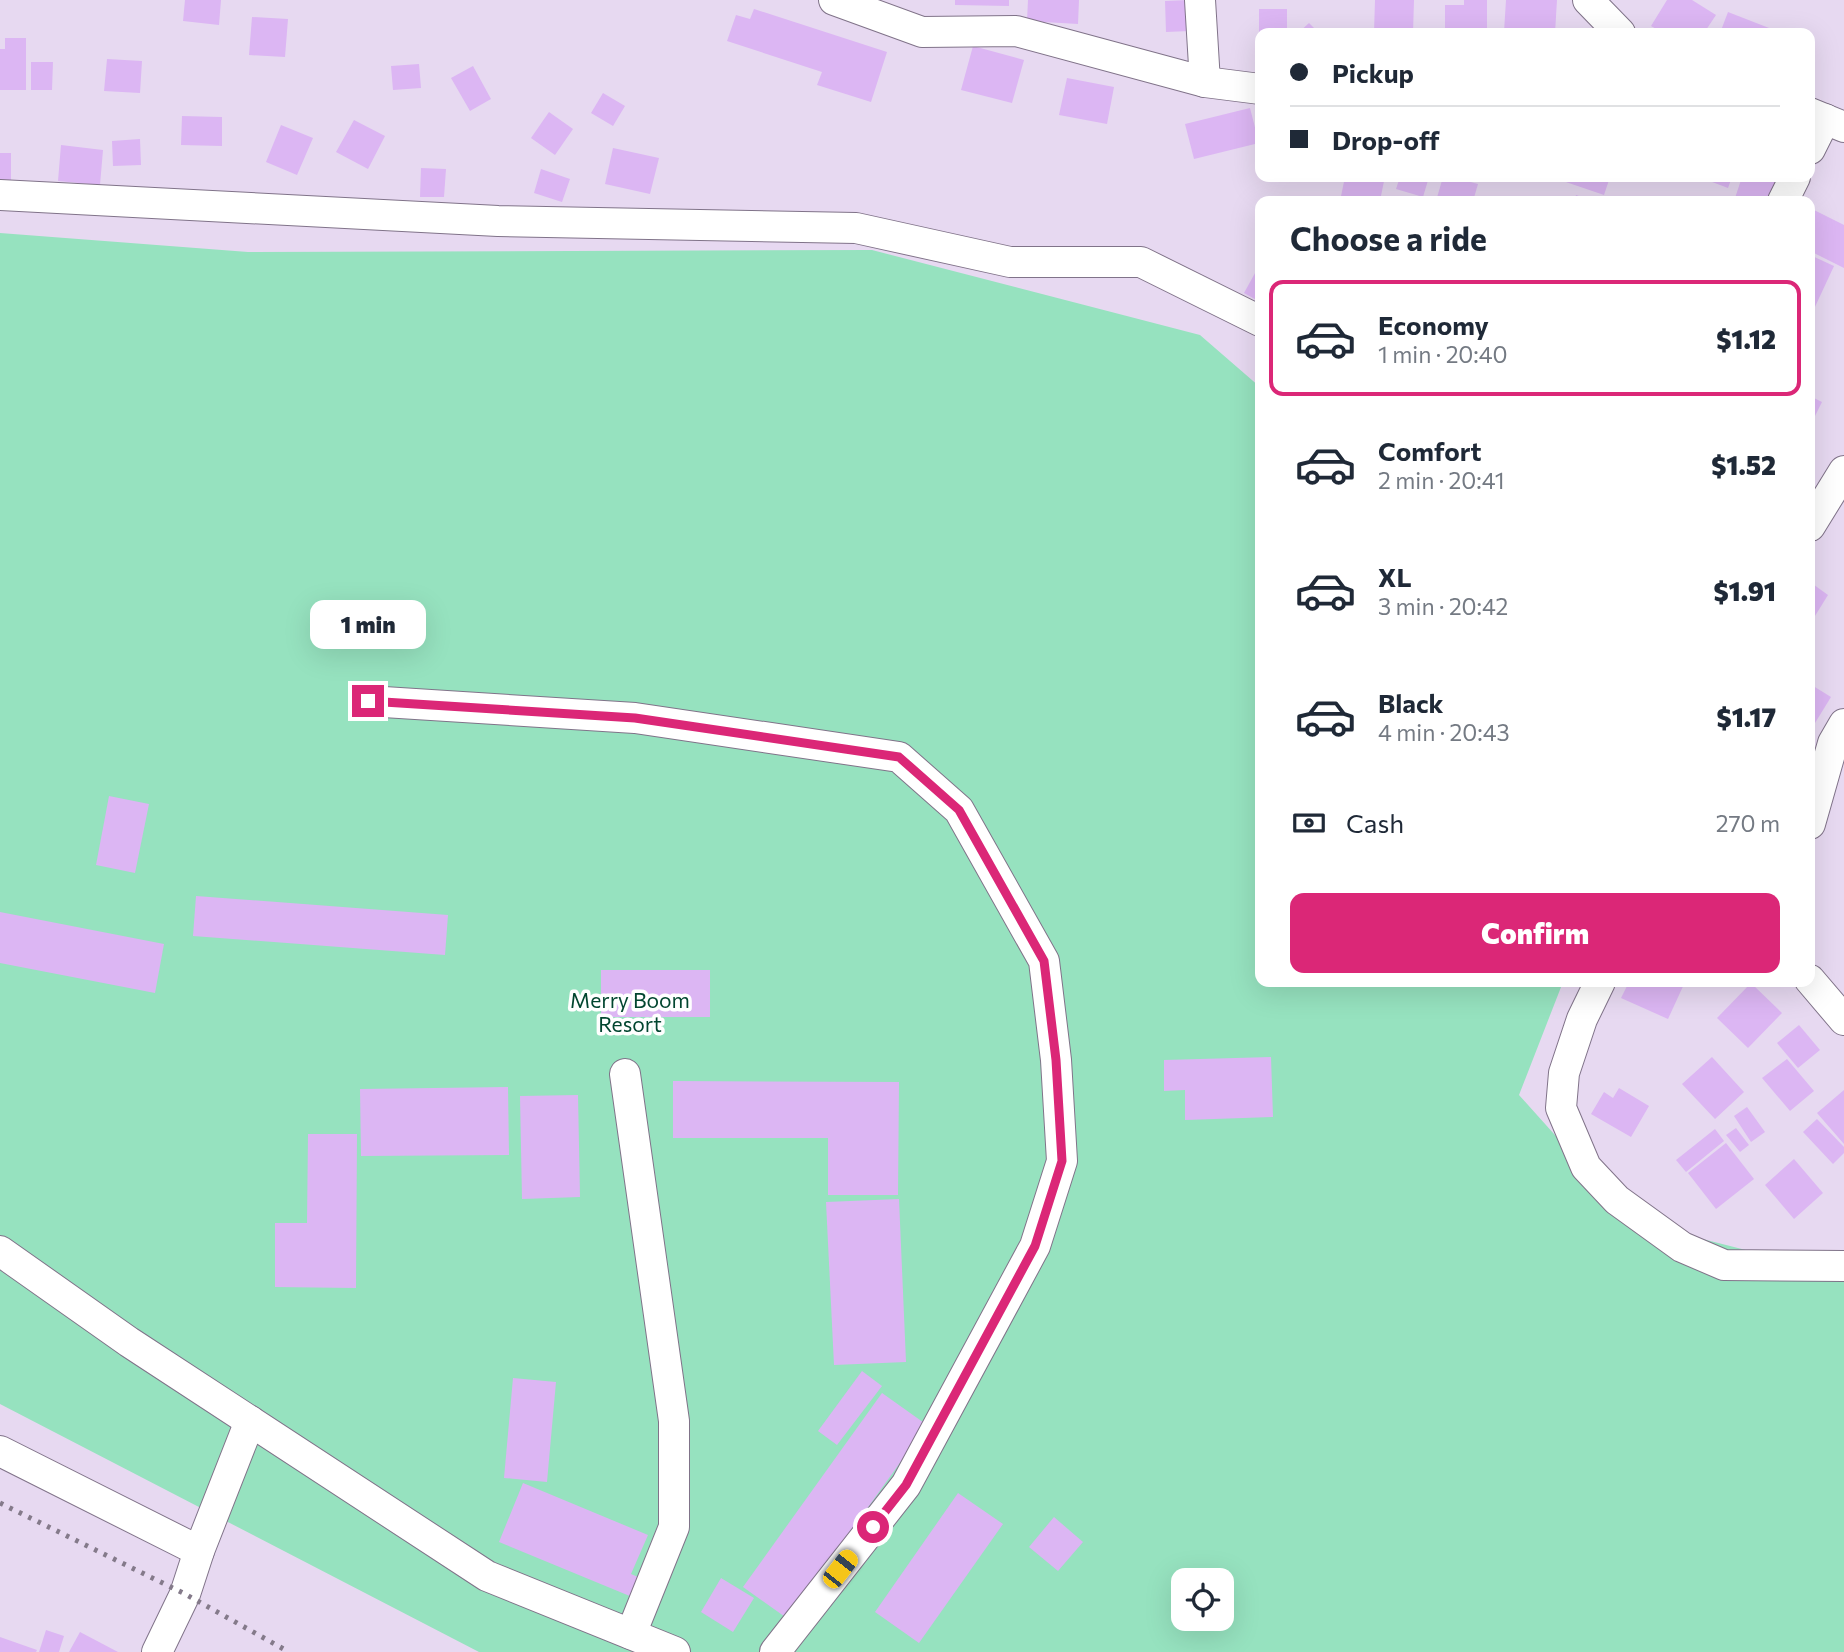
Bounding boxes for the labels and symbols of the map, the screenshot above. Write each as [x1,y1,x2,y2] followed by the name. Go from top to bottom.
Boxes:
[310,600,426,648] callout: 1 min
[352,685,384,717] route end
[570,987,690,1036] park label: Merry Boom Resort
[857,1511,889,1543] route start
[819,1546,862,1592] car

